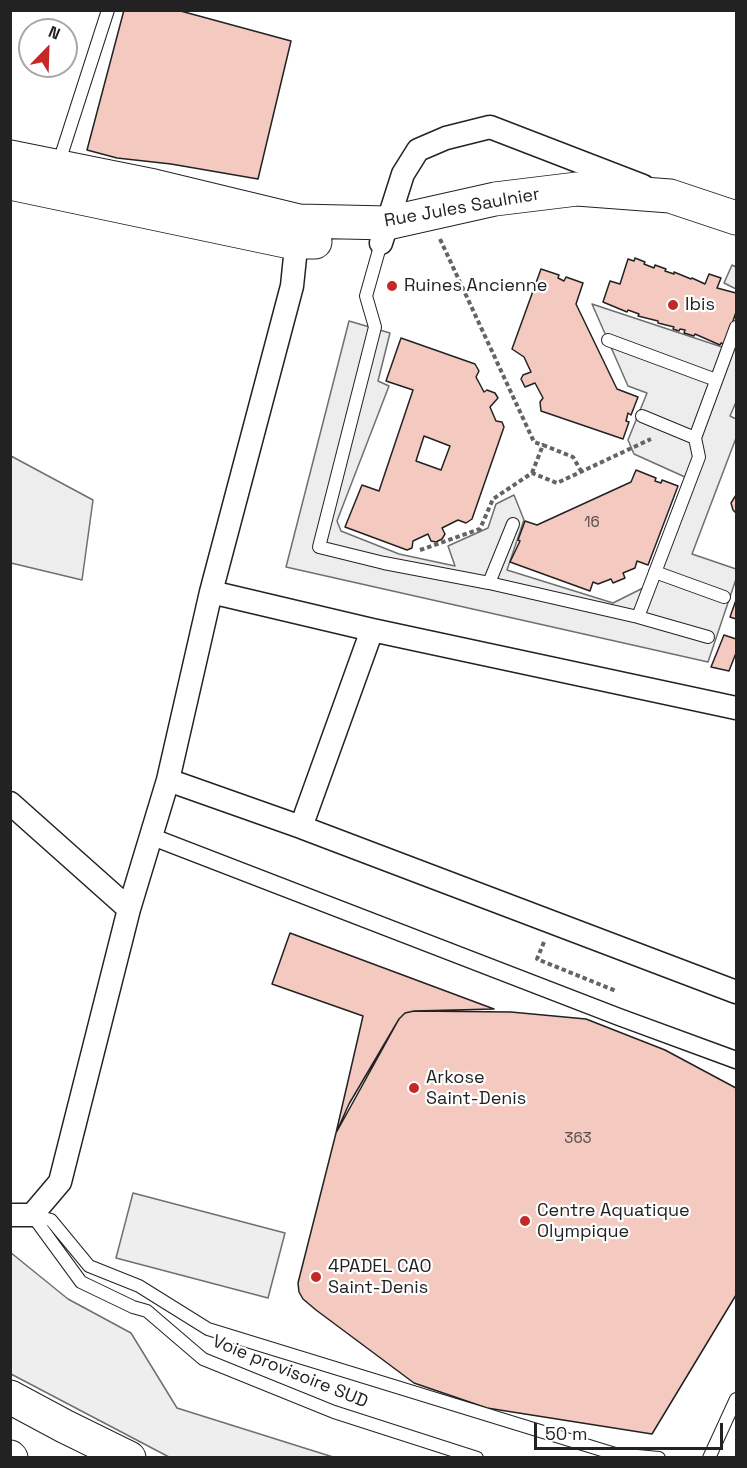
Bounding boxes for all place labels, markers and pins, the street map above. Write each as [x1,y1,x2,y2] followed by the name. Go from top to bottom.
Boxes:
[404,275,548,297] place label: Ruines Ancienne
[385,279,399,293] marker: Ruines Ancienne
[685,294,715,316] place label: Ibis
[666,298,680,312] marker: Ibis
[426,1067,526,1110] place label: Arkose Saint-Denis
[407,1081,421,1095] marker: Arkose Saint-Denis
[537,1200,690,1242] place label: Centre Aquatique Olympique
[518,1214,532,1228] marker: Centre Aquatique Olympique
[328,1256,432,1298] place label: 4PADEL CAO Saint-Denis
[309,1270,323,1284] marker: 4PADEL CAO Saint-Denis

